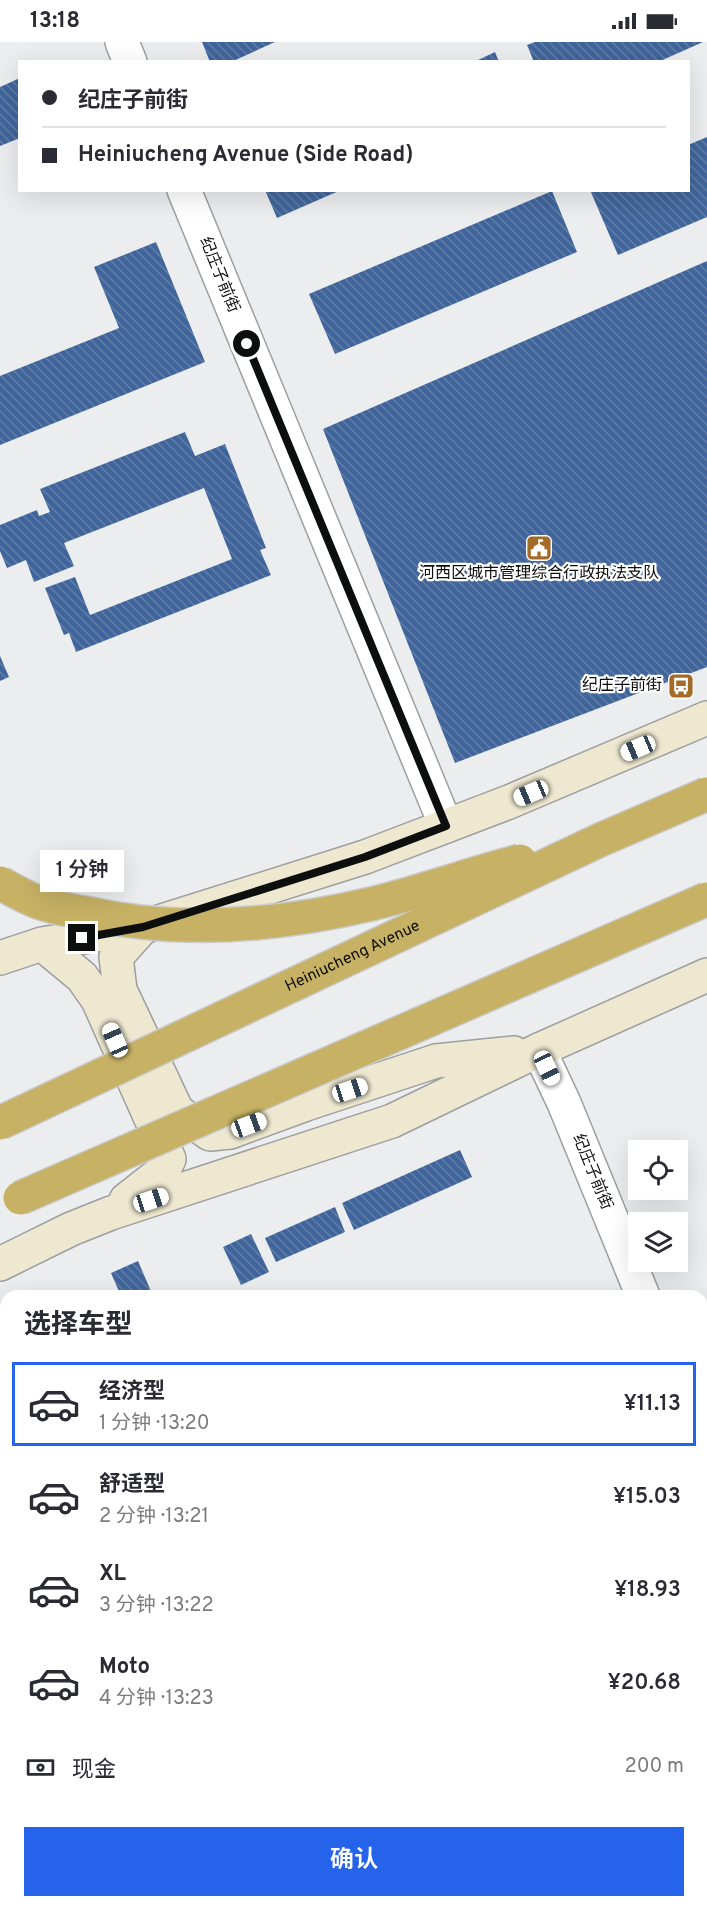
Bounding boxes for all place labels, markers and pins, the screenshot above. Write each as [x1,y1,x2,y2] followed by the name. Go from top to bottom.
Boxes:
[524,533,554,563] public building icon: 河西区城市管理综合行政执法支队
[419,564,659,584] place label: 河西区城市管理综合行政执法支队
[666,671,696,701] bus stop icon: 纪庄子前街
[582,676,662,696] place label: 纪庄子前街

